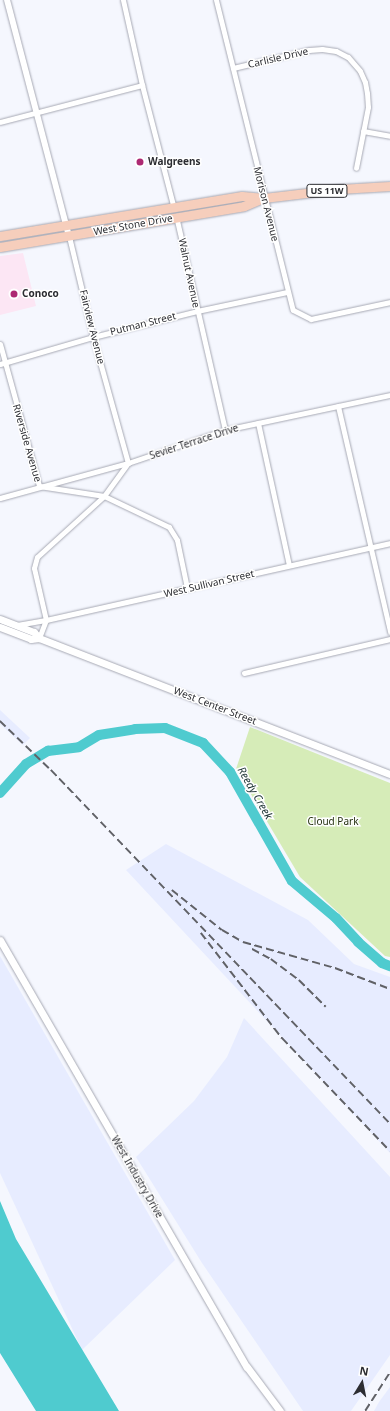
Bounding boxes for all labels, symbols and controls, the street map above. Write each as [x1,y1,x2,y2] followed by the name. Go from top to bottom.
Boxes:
[247,45,309,71] street label: Carlisle Drive
[148,156,200,168] place label: Walgreens
[135,157,145,167] marker: Walgreens
[251,165,281,243] street label: Morison Avenue
[306,184,348,198] road number: US 11W
[93,212,173,238] street label: West Stone Drive
[176,237,202,309] street label: Walnut Avenue
[22,288,59,300] place label: Conoco
[9,289,19,299] marker: Conoco
[77,289,107,365] street label: Fairview Avenue
[109,310,177,338] street label: Putman Street
[10,403,44,483] street label: Riverside Avenue
[148,422,240,462] street label: Sevier Terrace Drive
[163,568,255,600] street label: West Sullivan Street
[172,685,258,727] street label: West Center Street
[235,764,275,822] water label: Reedy Creek
[307,816,359,828] park label: Cloud Park
[109,1134,165,1220] street label: West Industry Drive
[342,1363,382,1403] north arrow
[358,1363,370,1379] text: N

